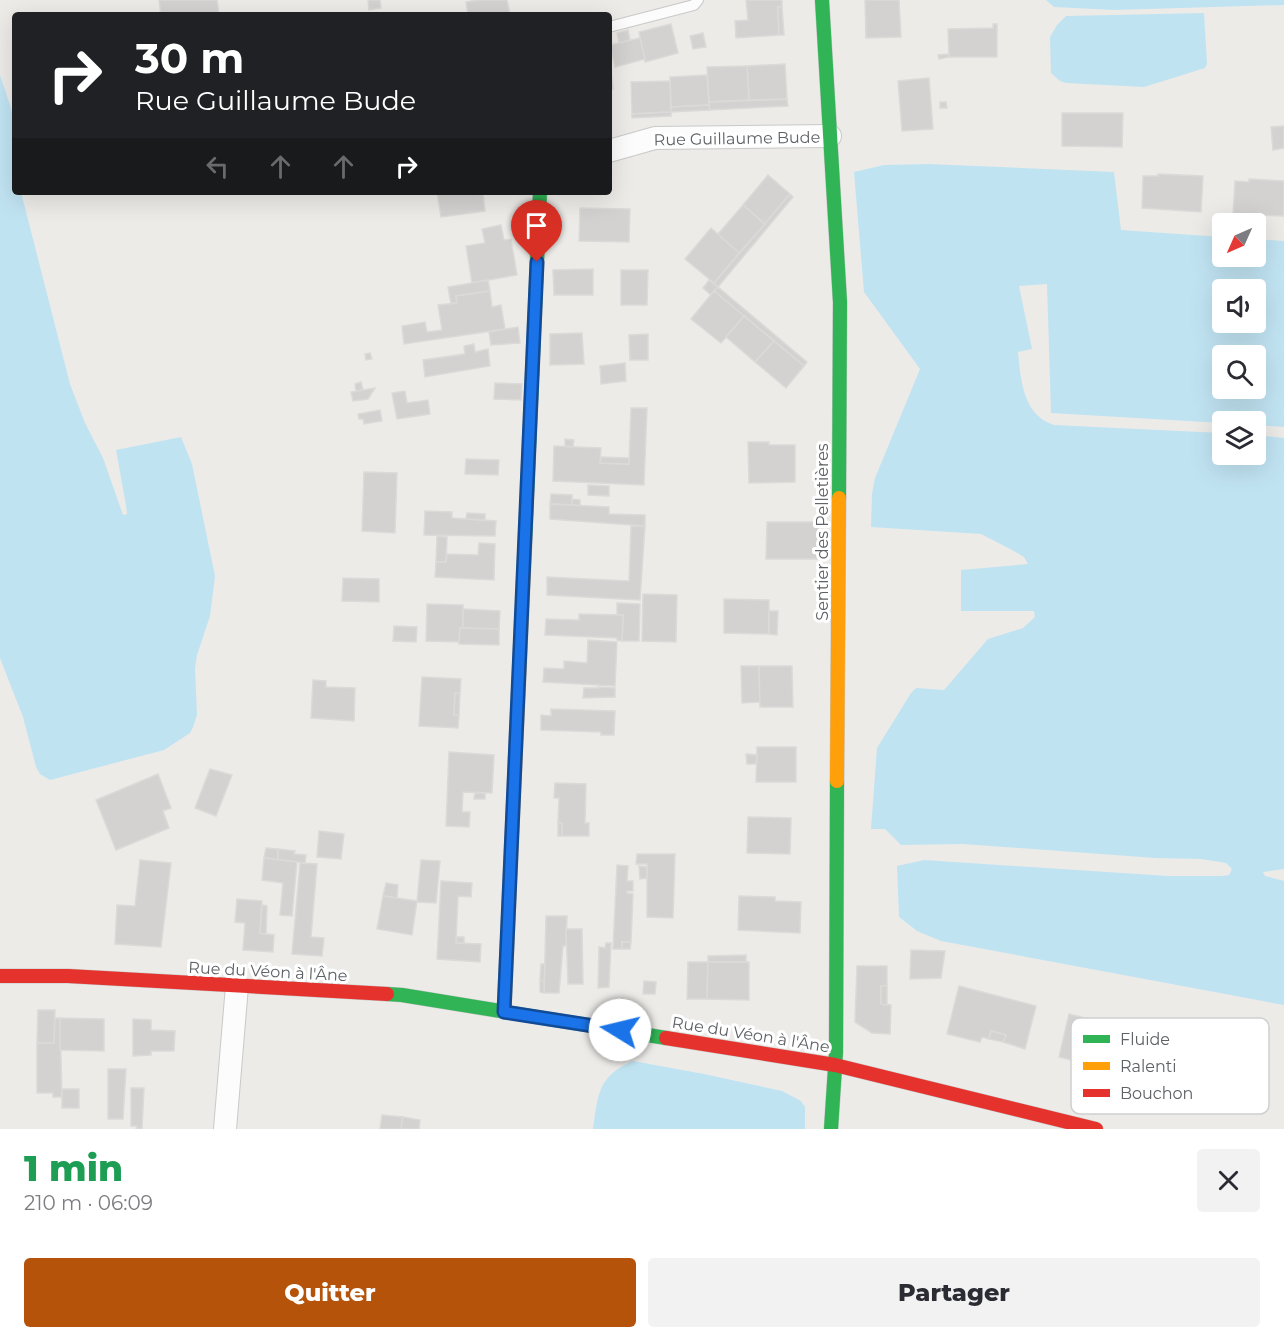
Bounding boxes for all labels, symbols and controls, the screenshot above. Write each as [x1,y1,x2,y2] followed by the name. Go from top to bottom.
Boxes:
[135,32,244,84] text: 30 m
[36,36,114,114] icon: right
[135,84,416,117] text: Rue Guillaume Bude
[654,128,820,149] street label: Rue Guillaume Bude
[201,150,234,183] icon: left
[264,150,297,183] icon: ahead
[327,150,360,183] icon: ahead
[390,150,423,183] icon: right
[511,200,562,262] pin
[520,209,553,242] icon: arrive
[1212,213,1266,267] north arrow
[1212,213,1266,465] map controls
[1212,279,1266,333] button: sound
[1212,345,1266,399] button: search
[1212,411,1266,465] button: layers
[813,443,832,621] street label: Sentier des Pelletières
[188,958,348,985] street label: Rue du Véon à l'Âne
[588,998,652,1062] position arrow
[671,1013,831,1056] street label: Rue du Véon à l'Âne
[1071,1018,1269,1114] legend
[1120,1030,1170,1049] text: Fluide
[1120,1057,1177,1076] text: Ralenti
[1120,1084,1193,1103] text: Bouchon
[24,1146,123,1190] text: 1 min
[1197,1149,1260,1212] button: close
[24,1191,153,1215] text: 210 m · 06:09
[24,1258,636,1327] button: Quitter
[648,1258,1260,1327] button: Partager

